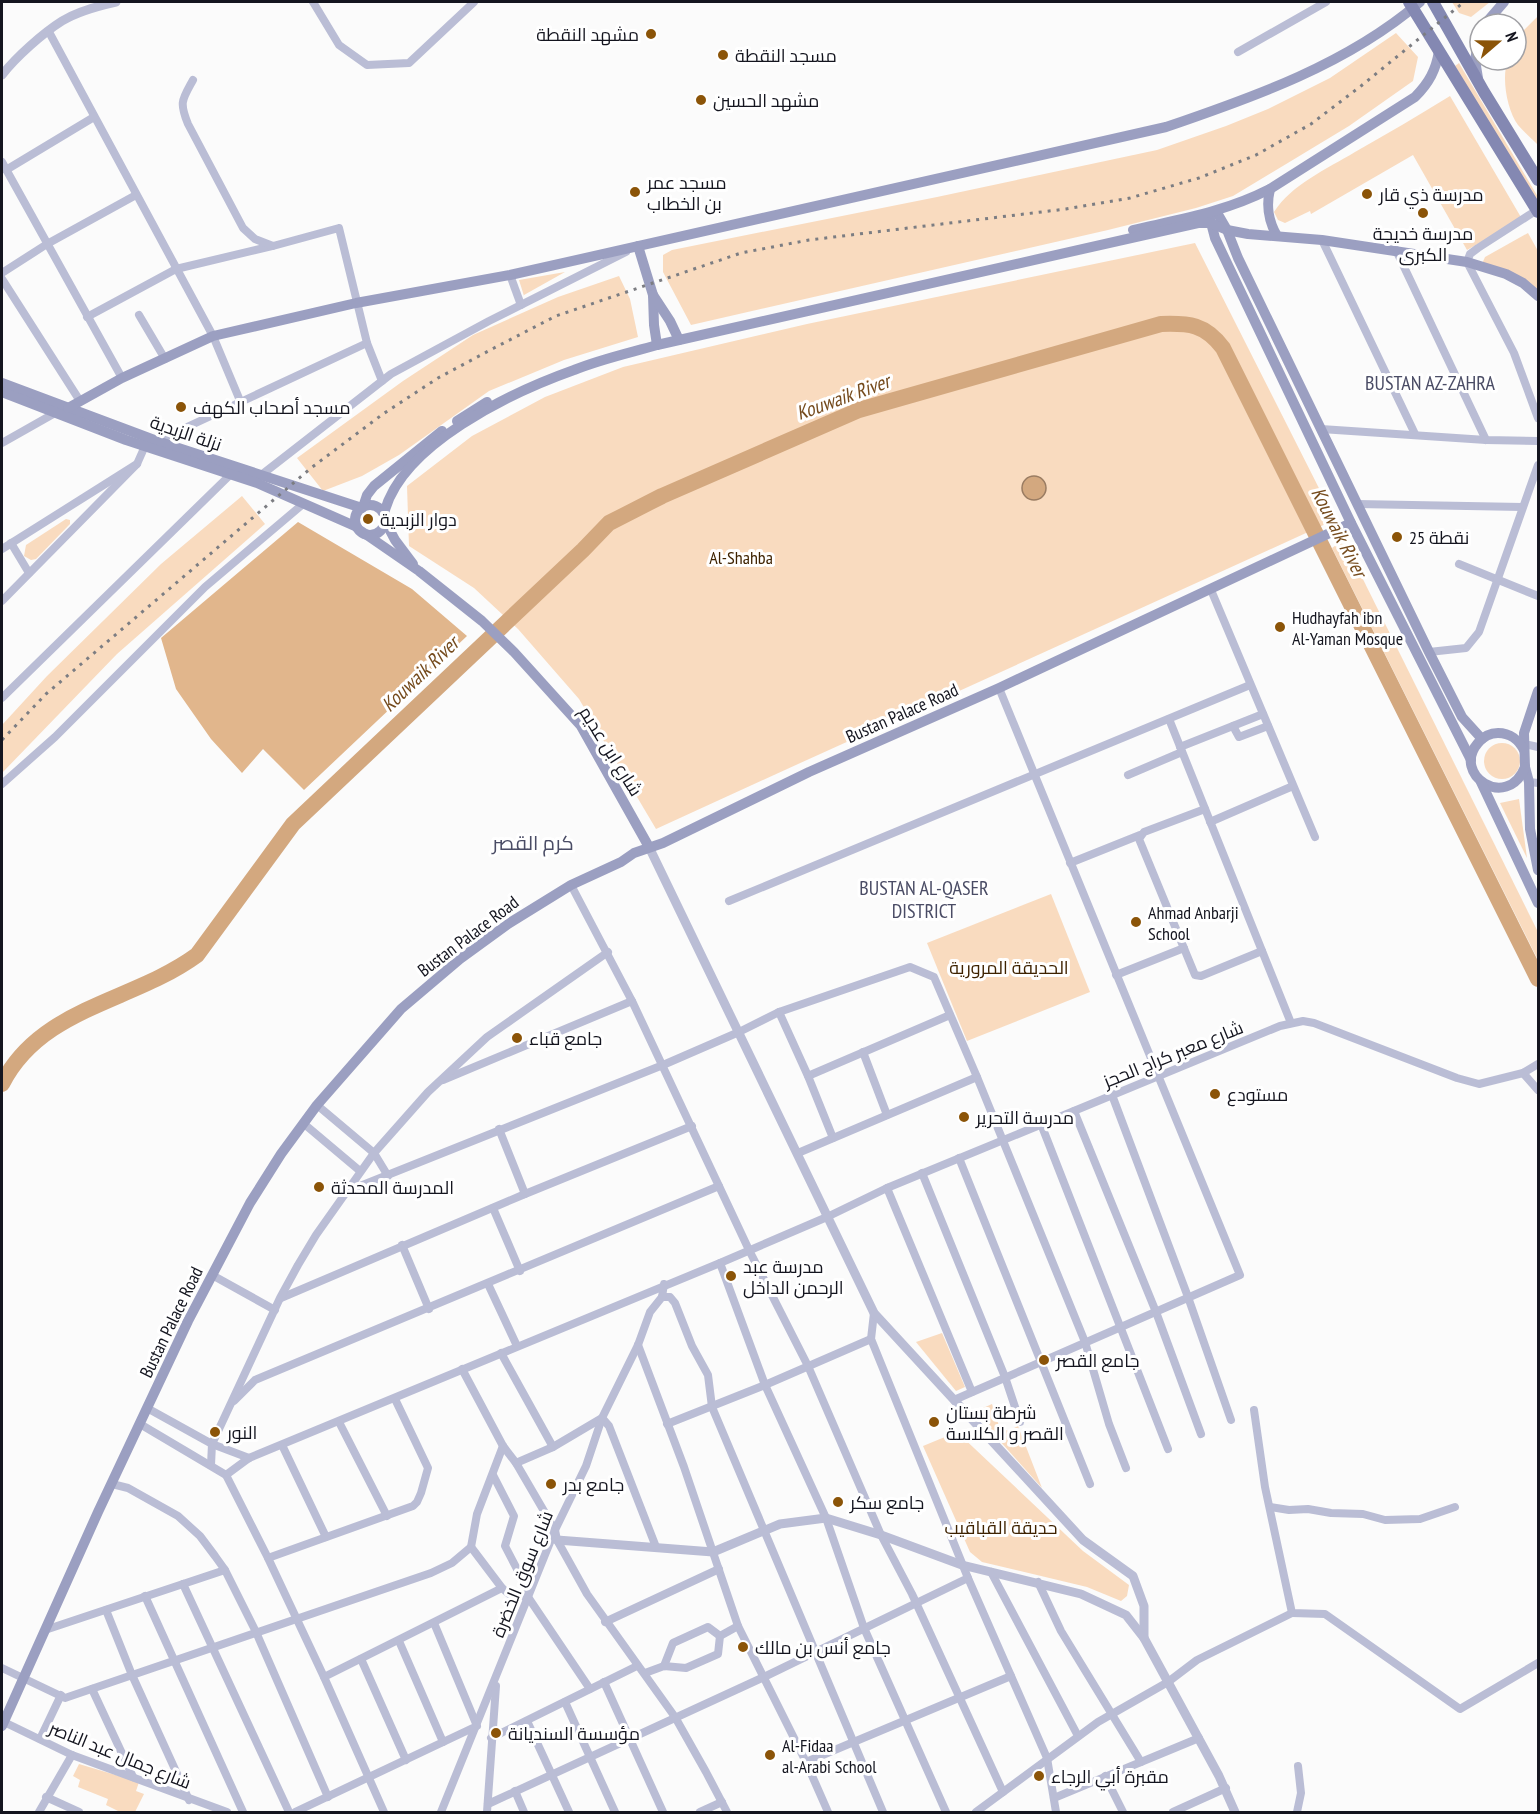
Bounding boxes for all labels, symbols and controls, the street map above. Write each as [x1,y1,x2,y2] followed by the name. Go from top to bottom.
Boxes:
[1468,12,1528,72] north arrow
[536,23,639,46] place label: مشهد النقطة
[644,27,658,41] marker: مشهد النقطة
[1501,29,1523,44] text: N
[735,44,837,67] place label: مسجد النقطة
[716,48,730,62] marker: مسجد النقطة
[713,89,819,112] place label: مشهد الحسين
[694,93,708,107] marker: مشهد الحسين
[646,171,727,215] place label: مسجد عمر بن الخطاب
[1378,183,1484,209] place label: مدرسة ذي قار
[628,185,642,199] marker: مسجد عمر بن الخطاب
[1360,187,1374,201] marker: مدرسة ذي قار
[1416,206,1430,220] marker: مدرسة خديجة الكبرى
[1373,222,1473,266] place label: مدرسة خديجة الكبرى
[793,367,896,426] water label: Kouwaik River
[1365,370,1495,396] district label: BUSTAN AZ-ZAHRA
[193,396,351,419] place label: مسجد أصحاب الكهف
[174,400,188,414] marker: مسجد أصحاب الكهف
[147,410,225,456] street label: نزلة الزبدية
[1305,483,1374,584] water label: Kouwaik River
[380,508,457,531] place label: دوار الزبدية
[361,512,375,526] marker: دوار الزبدية
[1409,526,1469,549] place label: نقطة 25
[1390,530,1404,544] marker: نقطة 25
[709,546,773,569] park label: Al-Shahba
[1292,606,1403,650] place label: Hudhayfah ibn Al-Yaman Mosque
[1273,620,1287,634] marker: Hudhayfah ibn Al-Yaman Mosque
[376,629,466,717] water label: Kouwaik River
[842,678,962,748] street label: Bustan Palace Road
[573,702,648,801] street label: شارع ابن عديم
[491,830,574,857] district label: كرم القصر
[859,875,989,924] district label: BUSTAN AL-QASER DISTRICT
[413,891,523,981] street label: Bustan Palace Road
[1148,901,1239,945] place label: Ahmad Anbarji School
[1129,915,1143,929] marker: Ahmad Anbarji School
[949,956,1069,979] park label: الحديقة المرورية
[1099,1015,1247,1094] street label: شارع معبر كراج الحجز
[529,1027,602,1051] place label: جامع قباء
[510,1031,524,1045] marker: جامع قباء
[1227,1083,1288,1107] place label: مستودع
[1208,1087,1222,1101] marker: مستودع
[975,1106,1074,1129] place label: مدرسة التحرير
[957,1110,971,1124] marker: مدرسة التحرير
[331,1176,454,1199] place label: المدرسة المحدثة
[312,1180,326,1194] marker: المدرسة المحدثة
[743,1255,844,1299] place label: مدرسة عبد الرحمن الداخل
[134,1263,208,1381] street label: Bustan Palace Road
[724,1269,738,1283] marker: مدرسة عبد الرحمن الداخل
[1055,1349,1139,1373] place label: جامع القصر
[1037,1353,1051,1367] marker: جامع القصر
[946,1401,1064,1445] place label: شرطة بستان القصر و الكلاسة
[927,1415,941,1429] marker: شرطة بستان القصر و الكلاسة
[226,1421,257,1444] place label: النور
[208,1425,222,1439] marker: النور
[562,1473,624,1497] place label: جامع بدر
[544,1477,558,1491] marker: جامع بدر
[849,1491,924,1515] place label: جامع سكر
[831,1495,845,1509] marker: جامع سكر
[486,1507,559,1641] street label: شارع سوق الخضرة
[945,1516,1057,1539] park label: حديقة القباقيب
[755,1636,891,1660] place label: جامع أنس بن مالك
[736,1640,750,1654] marker: جامع أنس بن مالك
[44,1716,194,1795] street label: شارع جمال عبد الناصر
[508,1722,640,1745] place label: مؤسسة السنديانة
[489,1726,503,1740] marker: مؤسسة السنديانة
[782,1734,877,1778] place label: Al-Fidaa al-Arabi School
[763,1748,777,1762] marker: Al-Fidaa al-Arabi School
[1051,1765,1169,1791] place label: مقبرة أبي الرجاء
[1032,1769,1046,1783] marker: مقبرة أبي الرجاء

